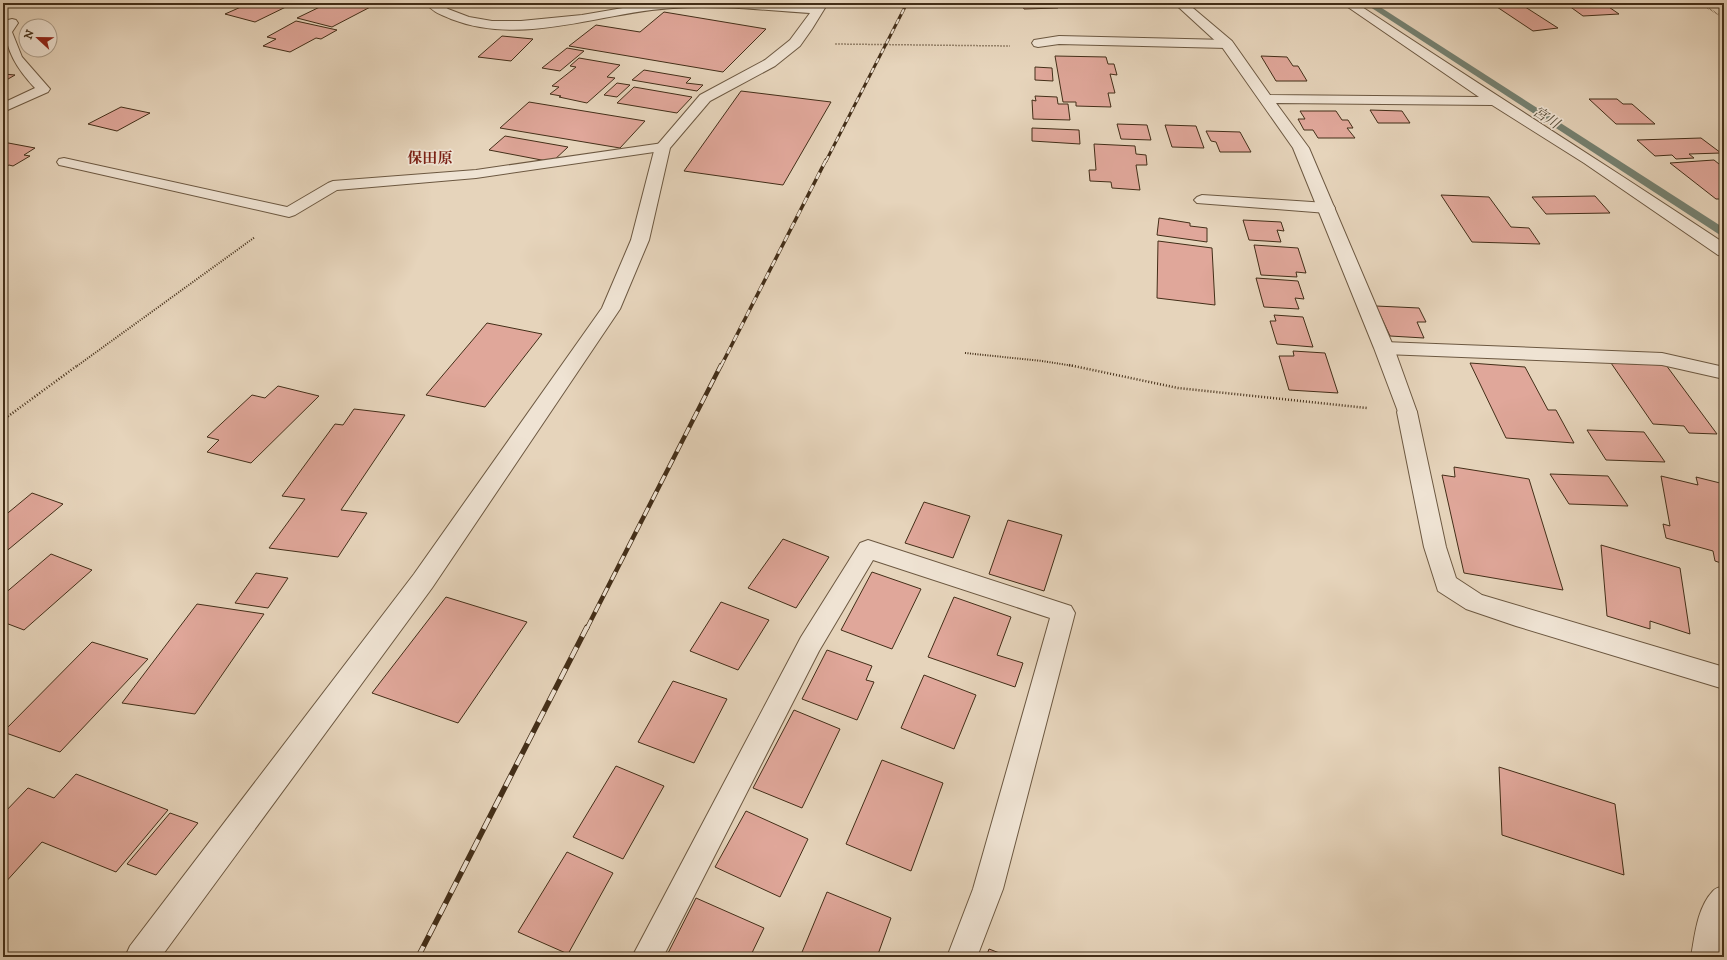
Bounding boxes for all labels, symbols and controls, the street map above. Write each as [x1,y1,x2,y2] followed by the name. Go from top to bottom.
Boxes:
[18,18,58,58] north arrow
[21,28,38,41] text: N
[1529,103,1564,134] water label: 宮川
[407,149,453,168] district label: 保田原

